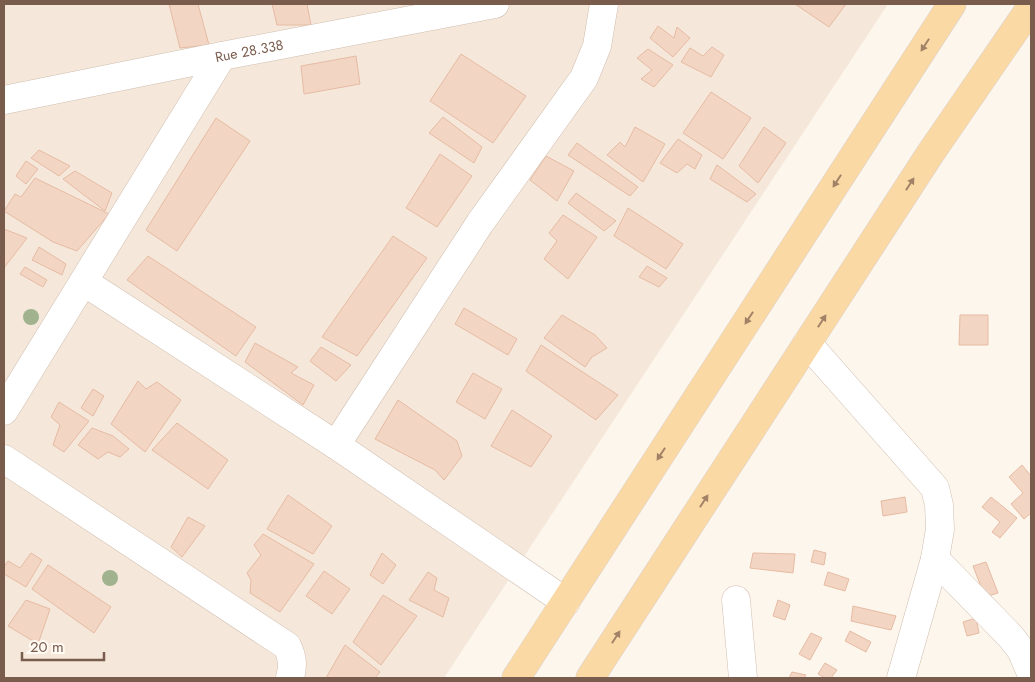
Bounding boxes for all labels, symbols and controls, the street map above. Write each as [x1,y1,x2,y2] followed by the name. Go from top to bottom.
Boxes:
[213,35,285,67] street label: Rue 28.338
[920,38,930,51] one-way arrow
[832,174,842,188] one-way arrow
[905,178,915,191] one-way arrow
[744,311,754,324] one-way arrow
[817,314,826,327] one-way arrow
[656,448,666,461] one-way arrow
[700,494,709,508] one-way arrow
[22,630,105,662] scale bar
[611,631,621,644] one-way arrow
[30,636,64,658] text: 20 m

